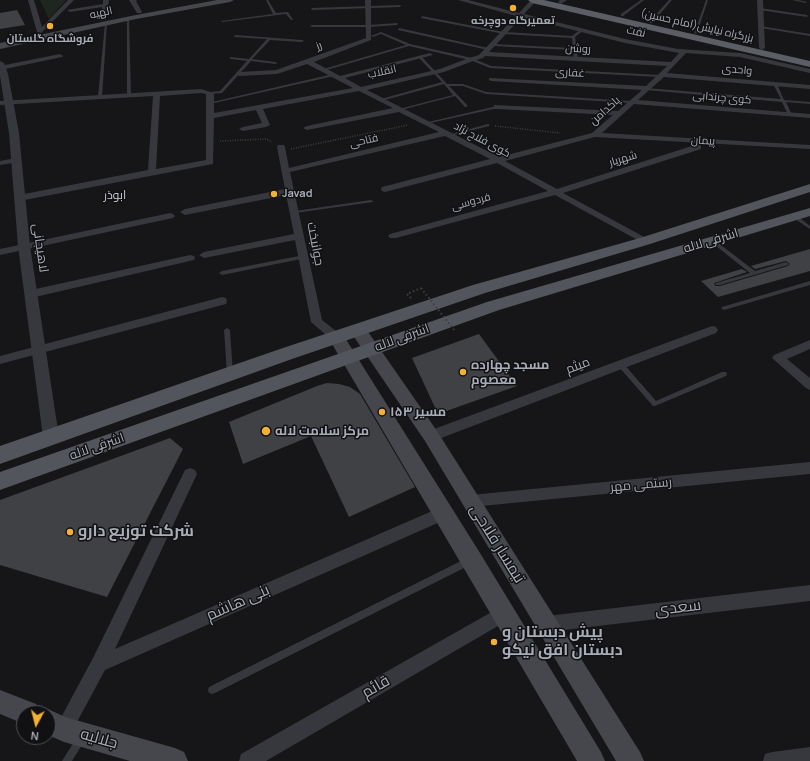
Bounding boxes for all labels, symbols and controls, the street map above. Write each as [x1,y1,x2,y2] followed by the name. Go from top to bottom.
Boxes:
[508,3,518,13] marker: تعمیرگاه دوچرخه
[88,4,114,22] street label: الهیه
[639,7,755,45] street label: بزرگراه نیایش(امام حسین)
[471,14,555,28] place label: تعمیرگاه دوچرخه
[45,21,55,31] marker: فروشگاه گلستان
[625,24,647,40] street label: نفت
[7,32,93,46] place label: فروشگاه گلستان
[314,39,324,53] street label: رز
[565,42,591,56] street label: روشن
[721,62,753,78] street label: واحدی
[366,63,398,81] street label: انقلاب
[555,66,585,80] street label: غفاری
[692,89,752,107] street label: کوی چرندابی
[587,94,623,128] street label: پاکدامن
[451,120,513,160] street label: کوی فلاح نژاد
[348,131,380,151] street label: فتاحی
[691,134,715,148] street label: پیمان
[607,148,639,170] street label: شهریار
[282,187,312,201] place label: Javad
[104,189,126,203] district label: ابوذر
[269,189,279,199] marker: Javad
[450,190,492,214] street label: فردوسی
[303,221,327,267] street label: جوانبخت
[29,223,51,273] street label: لاهیجانی
[682,225,740,257] street label: اشرفی لاله
[373,321,431,355] street label: اشرفی لاله
[564,354,592,378] street label: میثم
[471,357,549,388] place label: مسجد چهارده معصوم
[458,367,468,377] marker: مسجد چهارده معصوم
[390,404,446,420] place label: مسیر ۱۵۳
[377,407,387,417] marker: مسیر ۱۵۳
[275,423,369,439] place label: مرکز سلامت لاله
[260,425,272,437] marker: مرکز سلامت لاله
[68,430,126,464] street label: اشرفی لاله
[610,475,672,495] street label: رستمی مهر
[465,501,529,587] street label: تیمسار فلاحی
[78,522,194,542] place label: شرکت توزیع دارو
[65,527,75,537] marker: شرکت توزیع دارو
[203,580,273,626] street label: بنی هاشم
[654,596,702,620] street label: سعدی
[502,623,623,661] place label: پیش دبستان و دبستان افق نیکو
[489,637,499,647] marker: پیش دبستان و دبستان افق نیکو
[359,671,393,703] street label: قائم
[16,705,56,745] north arrow
[78,725,120,753] street label: جلالیه
[30,728,39,744] text: N

